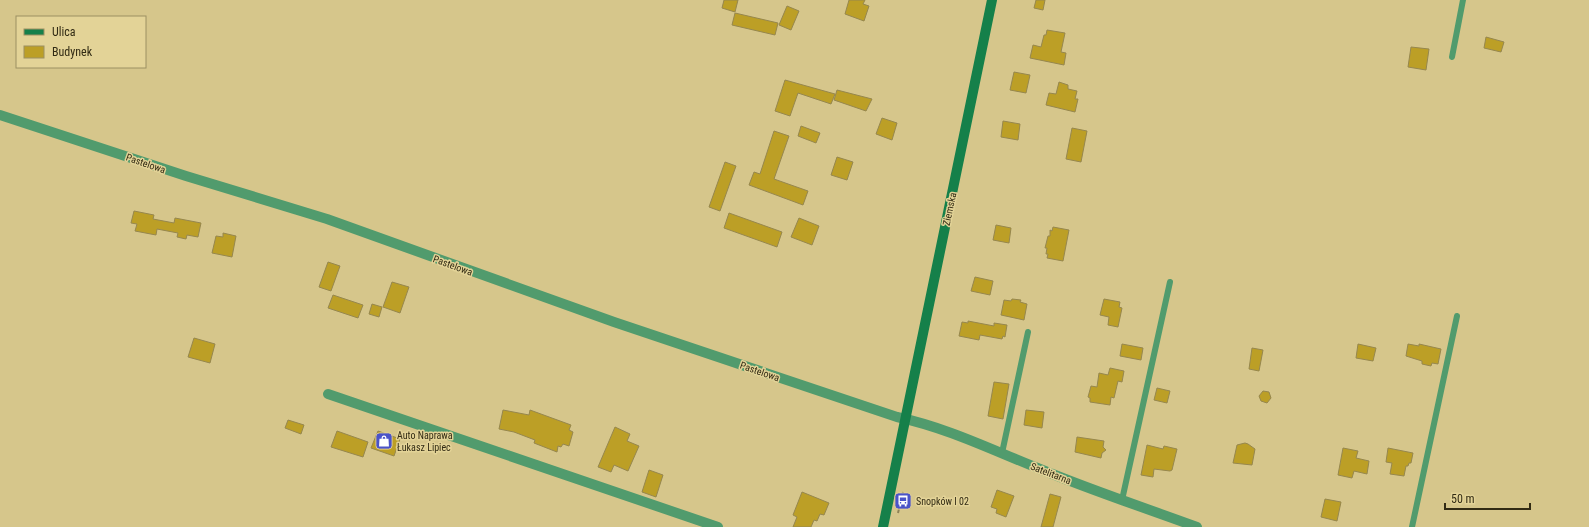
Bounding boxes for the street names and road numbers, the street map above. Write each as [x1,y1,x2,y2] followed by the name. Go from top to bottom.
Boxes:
[125,152,167,175] street label: Pastelowa
[941,191,958,227] street label: Ziemska
[432,253,474,278] street label: Pastelowa
[739,360,781,383] street label: Pastelowa
[1029,461,1073,486] street label: Satelitarna

